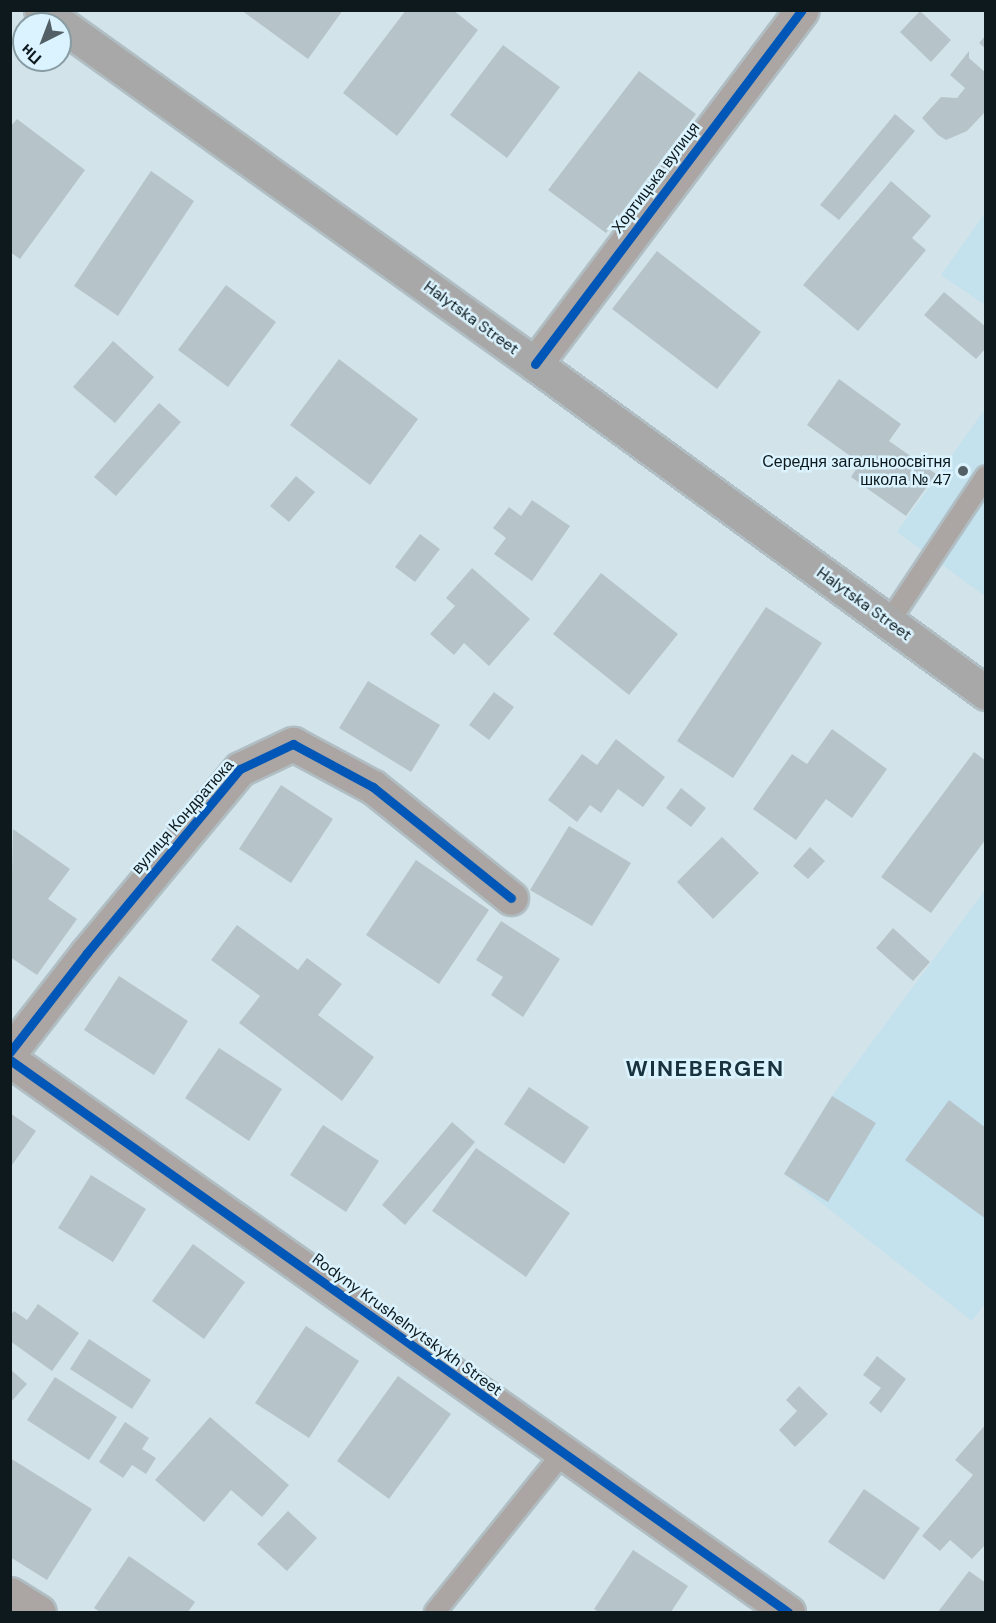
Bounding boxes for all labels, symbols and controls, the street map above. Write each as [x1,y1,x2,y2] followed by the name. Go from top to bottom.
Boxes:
[12,12,72,72] north arrow
[16,39,46,69] text: Пн
[608,119,704,237] street label: Хортицька вулиця
[420,277,522,359] street label: Halytska Street
[762,452,951,490] place label: Середня загальноосвітня школа № 47
[956,464,970,478] marker: Середня загальноосвітня школа № 47
[813,563,915,645] street label: Halytska Street
[128,756,238,878] street label: вулиця Кондратюка
[626,1056,784,1082] district label: WINEBERGEN
[308,1250,506,1400] street label: Rodyny Krushelnytskykh Street

